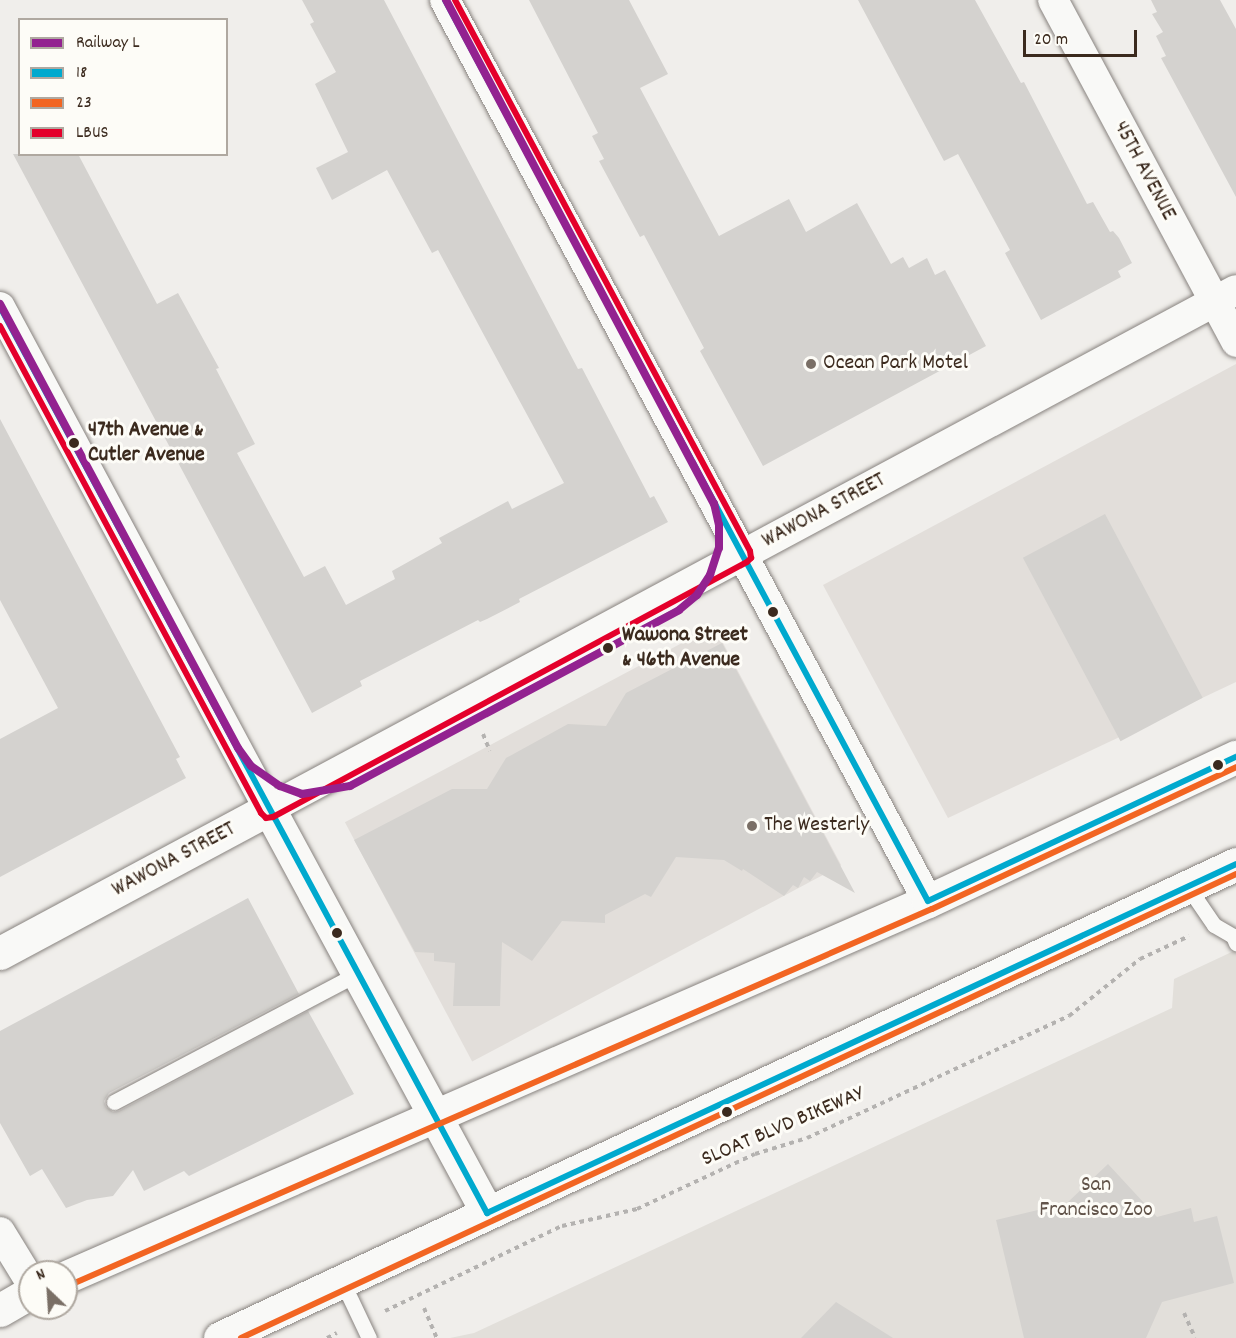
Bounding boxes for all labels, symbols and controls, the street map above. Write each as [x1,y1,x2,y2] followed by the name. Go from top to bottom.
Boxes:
[18,18,228,156] legend
[1026,18,1140,56] scale bar
[1034,28,1068,53] text: 20 m
[76,31,140,56] text: Railway L
[76,61,87,86] text: 18
[76,91,92,116] text: 23
[1107,117,1181,225] street label: 45TH AVENUE
[76,121,109,146] text: LBUS
[823,351,968,377] place label: Ocean Park Motel
[804,357,818,371] marker: Ocean Park Motel
[88,417,205,469] place label: 47th Avenue & Cutler Avenue
[65,434,83,452] marker: 47th Avenue & Cutler Avenue
[758,467,890,555] street label: WAWONA STREET
[767,606,779,618] unlabelled marker
[622,622,748,674] place label: Wawona Street & 46th Avenue
[599,639,617,657] marker: Wawona Street & 46th Avenue
[1212,759,1224,771] unlabelled marker
[764,813,869,839] place label: The Westerly
[108,816,240,904] street label: WAWONA STREET
[745,819,759,833] marker: The Westerly
[331,927,343,939] unlabelled marker
[698,1081,868,1173] street label: SLOAT BLVD BIKEWAY
[721,1106,733,1118] unlabelled marker
[1039,1172,1153,1224] park label: San Francisco Zoo
[18,1260,78,1320] north arrow
[33,1263,49,1287] text: N

